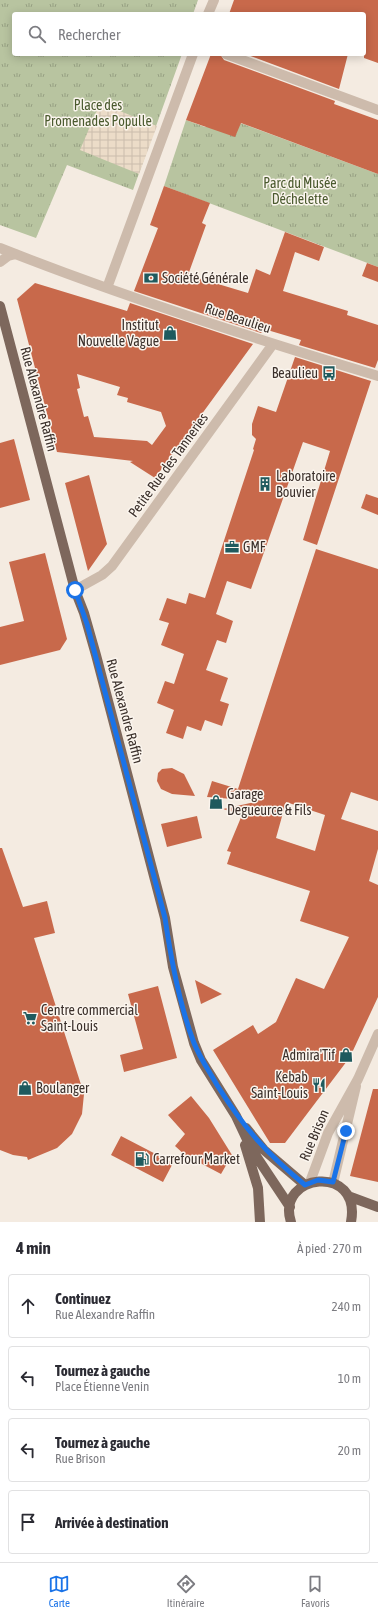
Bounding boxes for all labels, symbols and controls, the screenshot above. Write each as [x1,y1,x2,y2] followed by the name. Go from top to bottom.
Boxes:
[12,12,366,56] search box
[26,23,48,45] icon: search
[58,26,120,43] text: Rechercher
[44,97,152,129] park label: Place des Promenades Populle
[263,175,337,207] park label: Parc du Musée Déchelette
[143,270,159,286] bank icon: Société Générale
[162,270,249,286] place label: Société Générale
[203,300,273,336] street label: Rue Beaulieu
[78,317,159,349] place label: Institut Nouvelle Vague
[162,325,178,341] shop icon: Institut Nouvelle Vague
[17,345,61,453] street label: Rue Alexandre Raffin
[272,365,318,381] place label: Beaulieu
[321,365,337,381] bus stop icon: Beaulieu
[125,410,211,520] street label: Petite Rue des Tanneries
[276,468,336,500] place label: Laboratoire Bouvier
[257,476,273,492] building icon: Laboratoire Bouvier
[224,539,240,555] office icon: GMF
[243,539,266,555] place label: GMF
[66,581,84,599] route start
[103,657,147,765] street label: Rue Alexandre Raffin
[227,786,311,818] place label: Garage Degueurce & Fils
[208,794,224,810] shop icon: Garage Degueurce & Fils
[41,1002,138,1034] place label: Centre commercial Saint-Louis
[22,1010,38,1026] supermarket icon: Centre commercial Saint-Louis
[283,1047,335,1063] place label: Admira'Tif
[338,1047,354,1063] shop icon: Admira'Tif
[251,1069,308,1101] place label: Kebab Saint-Louis
[311,1077,327,1093] restaurant icon: Kebab Saint-Louis
[17,1080,33,1096] shop icon: Boulanger
[36,1080,90,1096] place label: Boulanger
[296,1107,332,1163] street label: Rue Brison
[337,1122,355,1140] route end
[134,1151,150,1167] fuel station icon: Carrefour Market
[153,1151,240,1167] place label: Carrefour Market
[16,1238,51,1258] text: 4 min
[297,1241,362,1256] text: À pied · 270 m
[55,1290,111,1307] text: Continuez
[17,1295,39,1317] icon: ahead
[332,1299,361,1314] text: 240 m
[55,1307,155,1322] text: Rue Alexandre Raffin
[55,1362,150,1379] text: Tournez à gauche
[17,1367,39,1389] icon: left
[338,1371,361,1386] text: 10 m
[55,1379,149,1394] text: Place Étienne Venin
[55,1434,150,1451] text: Tournez à gauche
[17,1439,39,1461] icon: left
[338,1443,361,1458] text: 20 m
[55,1451,105,1466] text: Rue Brison
[17,1511,39,1533] icon: arrive
[55,1514,169,1531] text: Arrivée à destination
[48,1573,70,1609] tab: Carte
[167,1573,205,1609] tab: Itinéraire
[301,1573,330,1609] tab: Favoris

